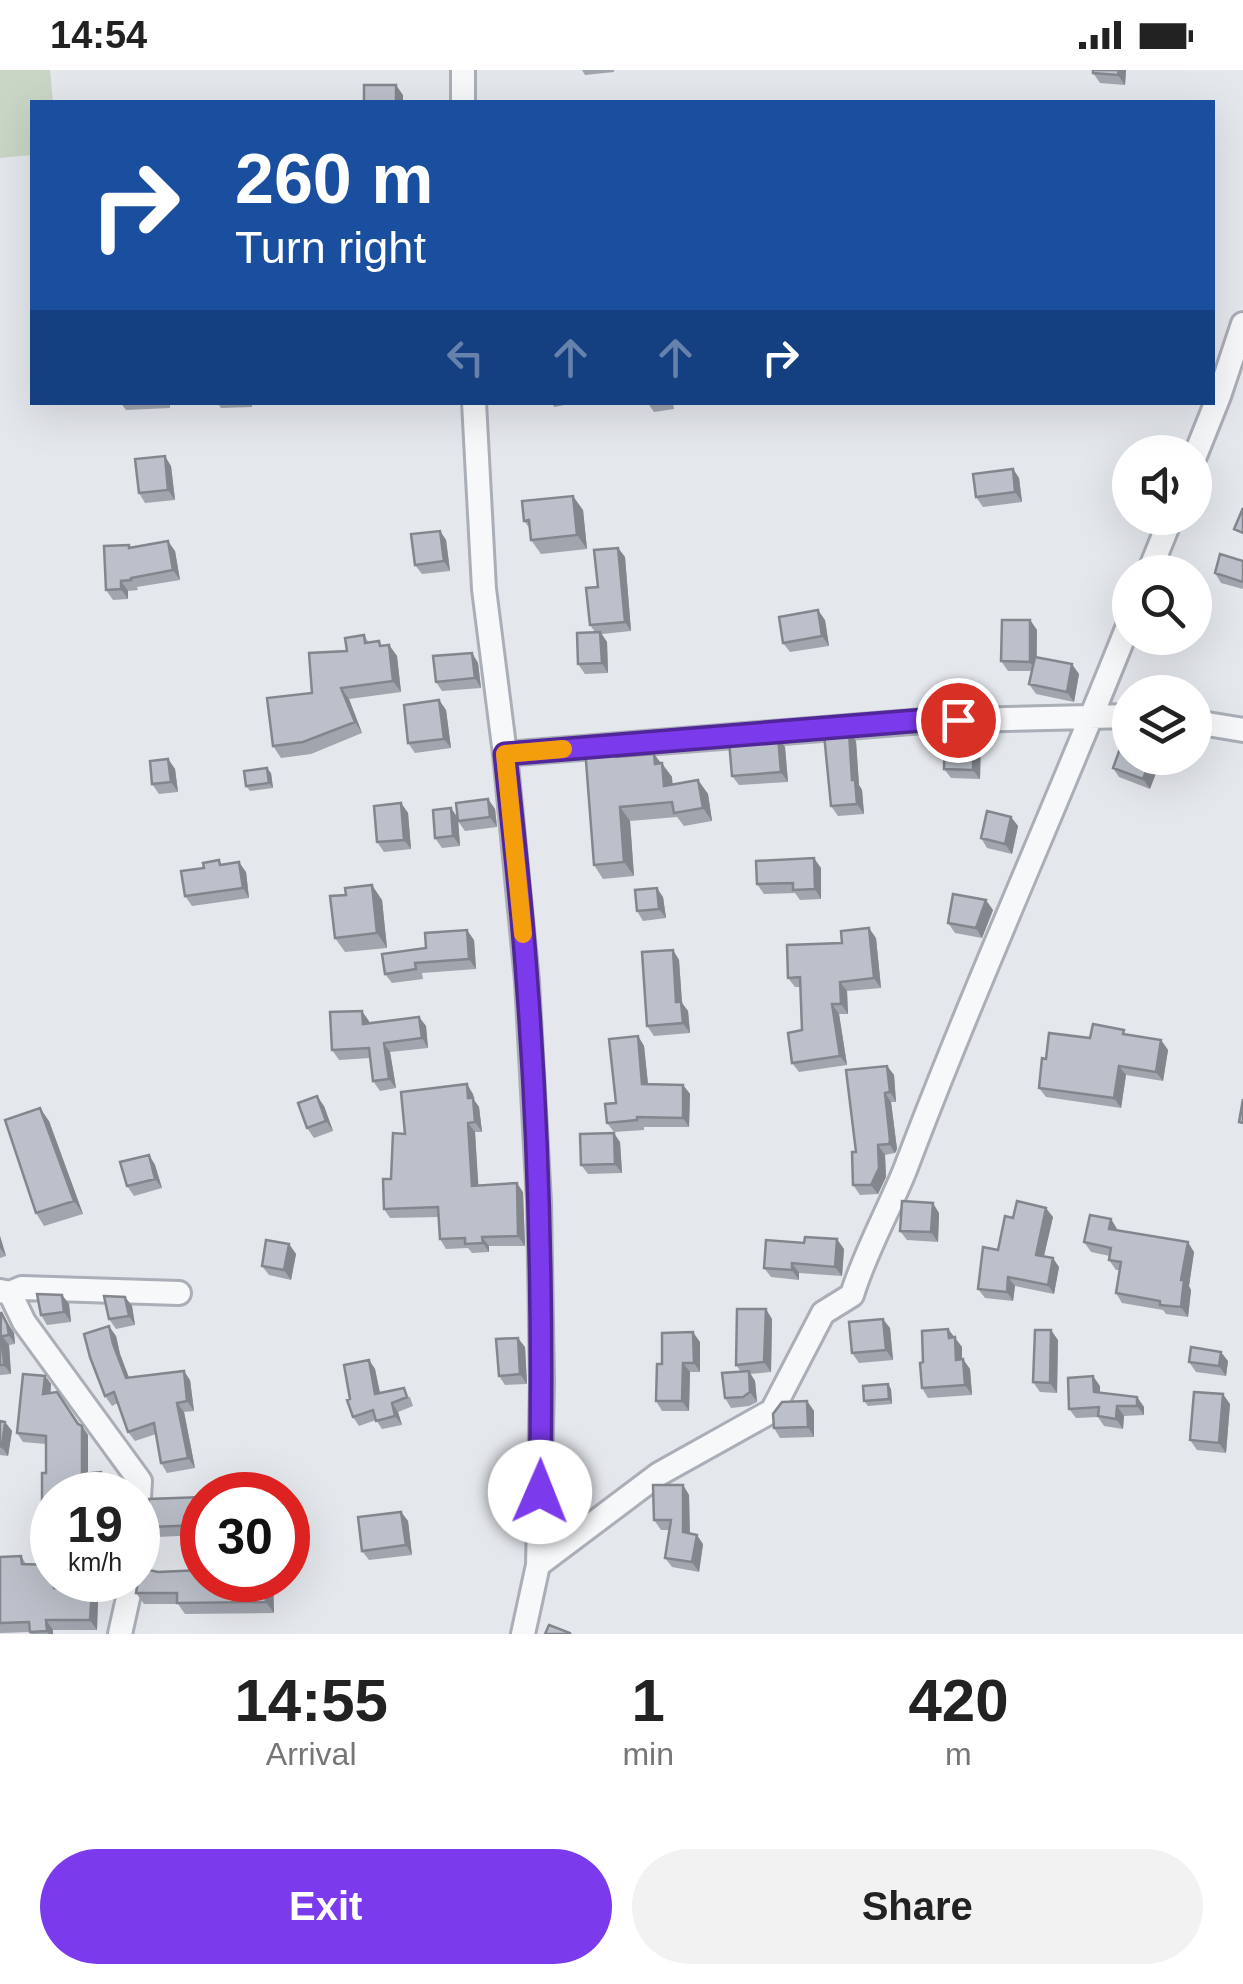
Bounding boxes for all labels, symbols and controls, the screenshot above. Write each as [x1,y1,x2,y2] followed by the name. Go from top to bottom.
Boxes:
[50,14,147,56] text: 14:54
[70,140,200,270] icon: right
[235,140,433,218] text: 260 m
[235,222,426,273] text: Turn right
[438,330,493,385] icon: left
[543,330,598,385] icon: ahead
[648,330,703,385] icon: ahead
[753,330,808,385] icon: right
[1112,435,1212,775] map controls
[1112,435,1212,535] button: sound
[1112,555,1212,655] button: search
[1112,675,1212,775] button: layers
[916,678,1001,763] pin
[931,693,986,748] icon: arrive
[488,1440,592,1544] position arrow
[180,1472,310,1602] speed limit sign: 30
[67,1497,123,1553] text: 19
[68,1548,122,1576] text: km/h
[234,1667,388,1734] text: 14:55
[631,1667,665,1734] text: 1
[908,1667,1009,1734] text: 420
[266,1736,357,1772] text: Arrival
[622,1736,674,1772] text: min
[945,1736,972,1772] text: m
[40,1849,612,1964] button: Exit
[632,1849,1203,1964] button: Share

